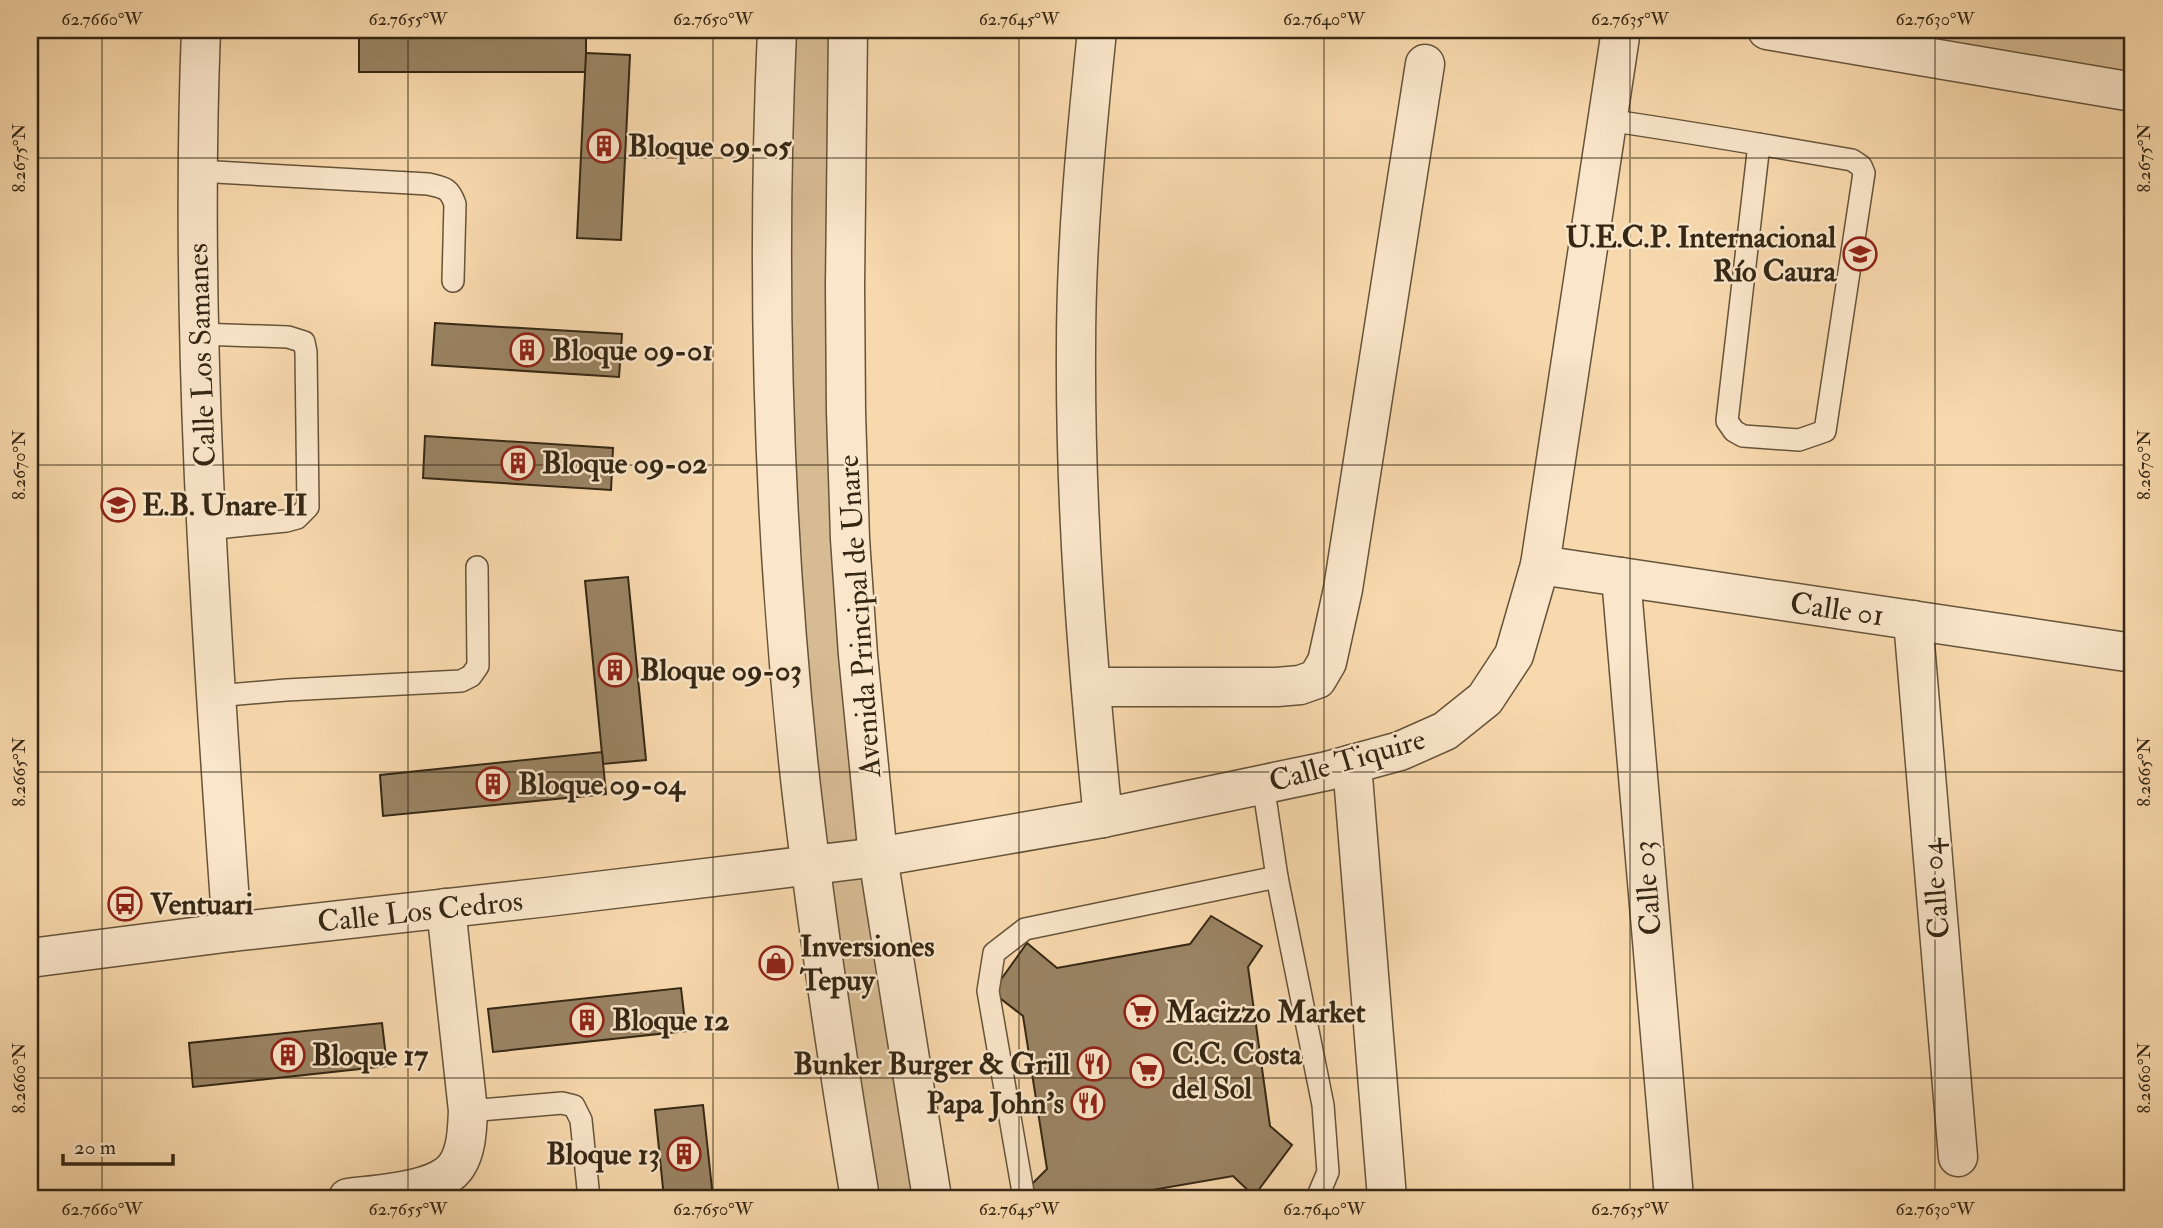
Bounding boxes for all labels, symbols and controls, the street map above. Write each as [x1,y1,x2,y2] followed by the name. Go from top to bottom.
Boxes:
[61,8,143,31] text: 62.7660°W
[369,8,448,31] text: 62.7655°W
[673,8,754,31] text: 62.7650°W
[979,8,1060,31] text: 62.7645°W
[1283,8,1366,31] text: 62.7640°W
[1591,8,1670,31] text: 62.7635°W
[1895,8,1975,31] text: 62.7630°W
[8,124,31,192] text: 8.2675°N
[2133,124,2156,192] text: 8.2675°N
[585,127,623,165] building icon: Bloque 09-05
[628,128,792,165] place label: Bloque 09-05
[1565,219,1838,290] place label: U.E.C.P. Internacional Río Caura
[1841,235,1879,273] school or university icon: U.E.C.P. Internacional Río Caura
[179,242,224,468] street label: Calle Los Samanes
[508,331,546,369] building icon: Bloque 09-01
[552,332,713,369] place label: Bloque 09-01
[8,430,31,500] text: 8.2670°N
[2133,430,2156,500] text: 8.2670°N
[499,444,537,482] building icon: Bloque 09-02
[542,445,708,482] place label: Bloque 09-02
[830,454,889,779] street label: Avenida Principal de Unare
[99,486,137,524] school or university icon: E.B. Unare II
[142,487,307,524] place label: E.B. Unare II
[1788,585,1886,634] street label: Calle 01
[596,651,634,689] building icon: Bloque 09-03
[640,652,802,689] place label: Bloque 09-03
[1265,721,1430,800] street label: Calle Tiquire
[8,737,31,807] text: 8.2665°N
[2133,737,2156,807] text: 8.2665°N
[474,765,512,803] building icon: Bloque 09-04
[518,766,686,803] place label: Bloque 09-04
[1913,836,1958,940] street label: Calle 04
[1625,839,1670,937] street label: Calle 03
[316,882,525,941] street label: Calle Los Cedros
[106,885,144,923] bus stop icon: Ventuari
[149,886,253,923] place label: Ventuari
[799,928,934,999] place label: Inversiones Tepuy
[757,944,795,982] shop icon: Inversiones Tepuy
[1122,993,1160,1031] supermarket icon: Macizzo Market
[1165,994,1366,1031] place label: Macizzo Market
[568,1001,606,1039] building icon: Bloque 12
[612,1002,729,1039] place label: Bloque 12
[269,1036,307,1074] building icon: Bloque 17
[1172,1036,1303,1107] place label: C.C. Costa del Sol
[312,1037,428,1074] place label: Bloque 17
[8,1043,31,1113] text: 8.2660°N
[2133,1043,2156,1113] text: 8.2660°N
[1075,1045,1113,1083] restaurant icon: Bunker Burger & Grill
[793,1046,1070,1083] place label: Bunker Burger & Grill
[1128,1052,1166,1090] supermarket icon: C.C. Costa del Sol
[1069,1084,1107,1122] restaurant icon: Papa John's
[927,1085,1064,1122] place label: Papa John's
[63,1123,173,1167] scale bar
[74,1134,116,1161] text: 20 m
[665,1135,703,1173] building icon: Bloque 13
[546,1136,660,1173] place label: Bloque 13
[61,1198,143,1221] text: 62.7660°W
[369,1198,448,1221] text: 62.7655°W
[673,1198,754,1221] text: 62.7650°W
[979,1198,1060,1221] text: 62.7645°W
[1283,1198,1366,1221] text: 62.7640°W
[1591,1198,1670,1221] text: 62.7635°W
[1895,1198,1975,1221] text: 62.7630°W

